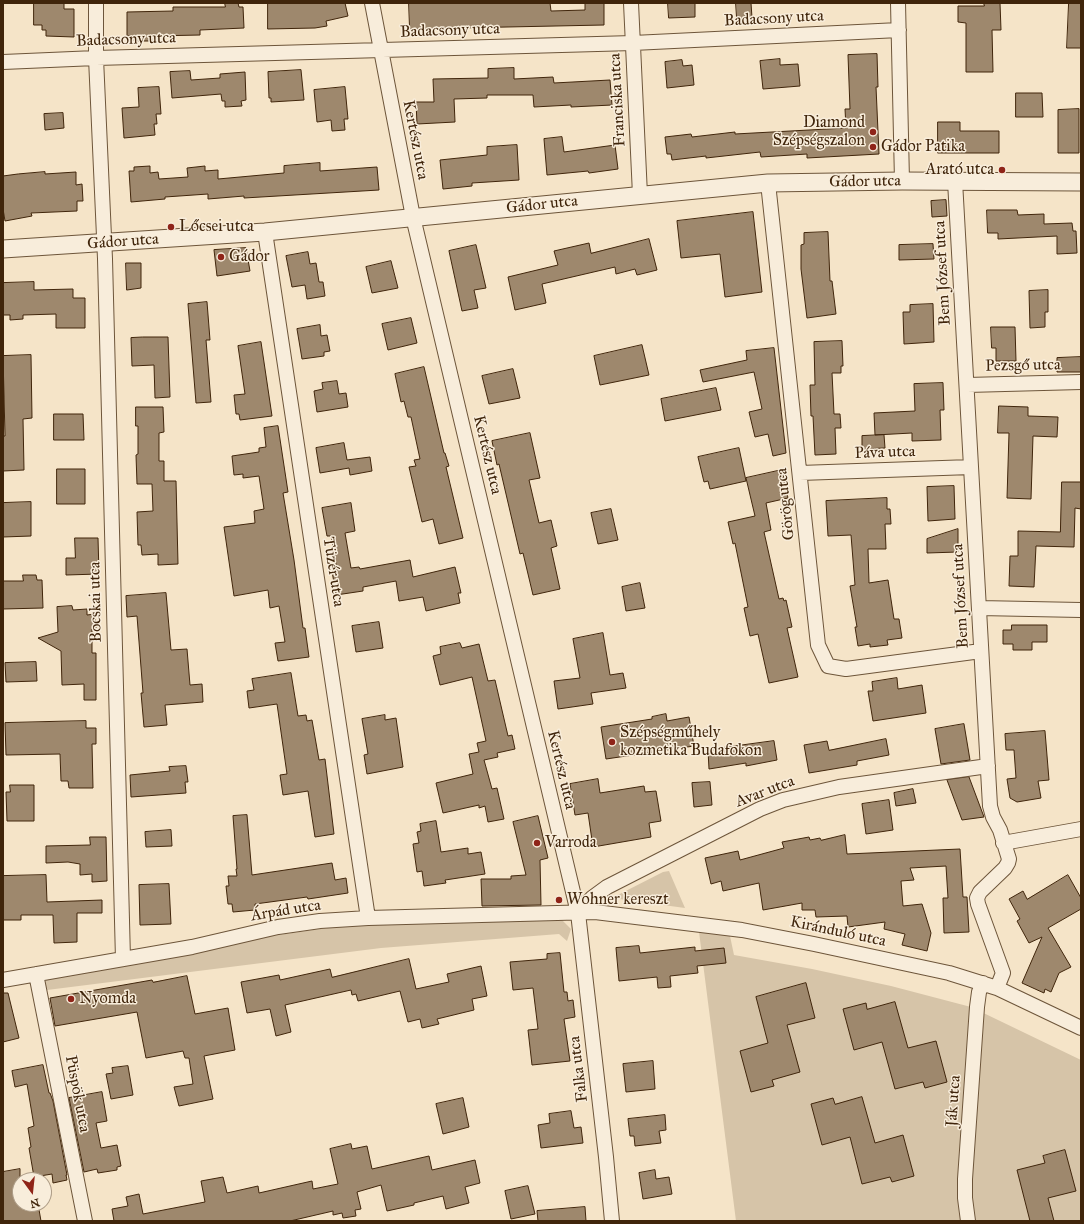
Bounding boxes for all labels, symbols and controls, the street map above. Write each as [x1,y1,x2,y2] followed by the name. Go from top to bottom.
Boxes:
[724,7,824,31] street label: Badacsony utca
[400,20,500,42] street label: Badacsony utca
[76,29,176,51] street label: Badacsony utca
[606,53,630,147] street label: Franciska utca
[398,99,432,181] street label: Kertész utca
[773,113,865,151] place label: Diamond Szépségszalon
[868,127,878,137] marker: Diamond Szépségszalon
[881,137,965,157] place label: Gádor Patika
[868,142,878,152] marker: Gádor Patika
[925,160,994,180] place label: Arató utca
[997,165,1007,175] marker: Arató utca
[829,172,901,192] street label: Gádor utca
[505,192,579,218] street label: Gádor utca
[179,217,254,237] place label: Lőcsei utca
[931,220,955,326] street label: Bem József utca
[166,222,176,232] marker: Lőcsei utca
[87,230,159,254] street label: Gádor utca
[229,247,270,267] place label: Gádor
[216,252,226,262] marker: Gádor
[985,356,1061,376] street label: Pezsgő utca
[469,414,505,496] street label: Kertész utca
[854,442,916,464] street label: Páva utca
[773,467,799,541] street label: Görög utca
[318,536,348,608] street label: Tüzér utca
[949,543,973,649] street label: Bem József utca
[86,561,106,643] street label: Bocskai utca
[620,723,762,761] place label: Szépségműhely kozmetika Budafokon
[543,729,579,811] street label: Kertész utca
[607,737,617,747] marker: Szépségműhely kozmetika Budafokon
[733,772,797,812] street label: Avar utca
[545,833,597,853] place label: Varroda
[532,838,542,848] marker: Varroda
[567,890,669,910] place label: Wohner kereszt
[554,895,564,905] marker: Wohner kereszt
[250,896,322,926] street label: Árpád utca
[788,912,888,952] street label: Kiránduló utca
[79,989,136,1009] place label: Nyomda
[66,994,76,1004] marker: Nyomda
[565,1035,593,1103] street label: Falka utca
[60,1054,94,1134] street label: Püspök utca
[943,1075,965,1127] street label: Ják utca
[12,1172,52,1212] north arrow
[29,1196,41,1211] text: N

